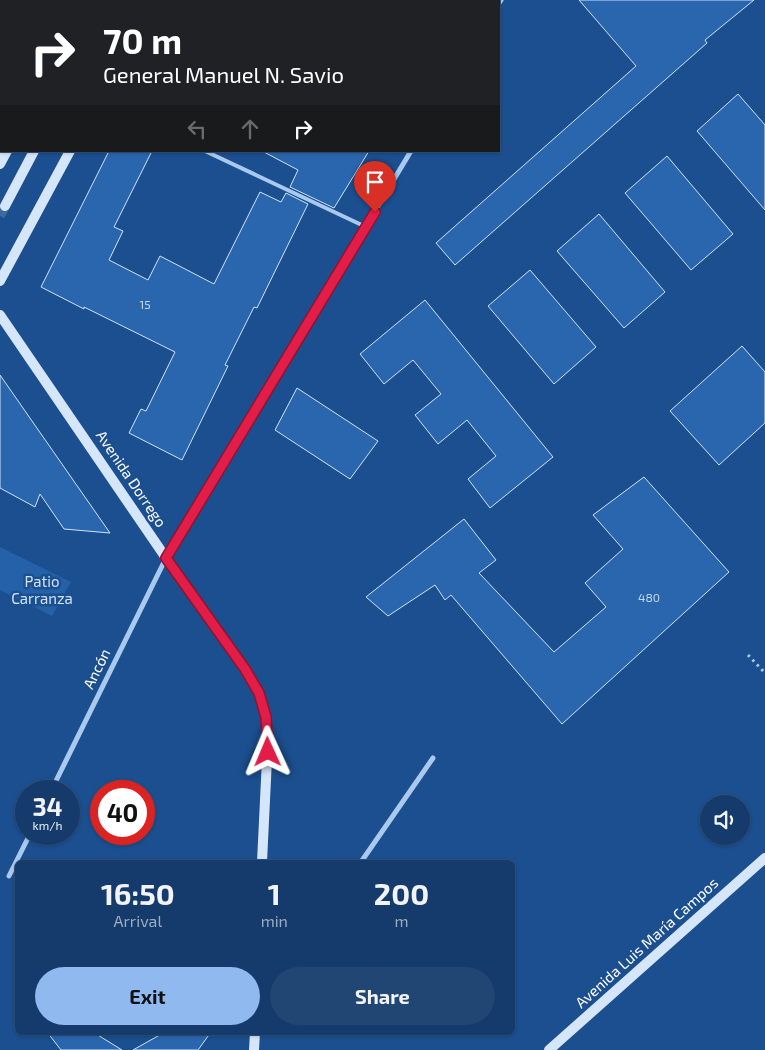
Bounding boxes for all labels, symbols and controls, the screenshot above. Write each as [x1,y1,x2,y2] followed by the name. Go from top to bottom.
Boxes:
[103,19,182,61] text: 70 m
[20,20,85,85] icon: right
[103,61,344,87] text: General Manuel N. Savio
[183,115,211,143] icon: left
[236,115,264,143] icon: ahead
[289,115,317,143] icon: right
[354,161,396,212] pin
[361,168,389,196] icon: arrive
[139,297,151,311] house number: 15
[93,427,171,530] street label: Avenida Dorrego
[11,572,73,607] park label: Patio Carranza
[638,590,660,604] house number: 480
[79,646,114,692] street label: Ancón
[241,725,293,777] position arrow
[90,780,155,845] speed limit sign: 40
[32,791,63,821] text: 34
[700,795,750,845] map controls
[700,795,750,845] button: sound
[33,818,62,832] text: km/h
[571,873,721,1011] street label: Avenida Luis María Campos
[101,875,175,911] text: 16:50
[268,875,281,911] text: 1
[374,875,429,911] text: 200
[113,911,162,930] text: Arrival
[261,911,288,930] text: min
[394,911,408,930] text: m
[35,967,260,1025] button: Exit
[270,967,495,1025] button: Share

